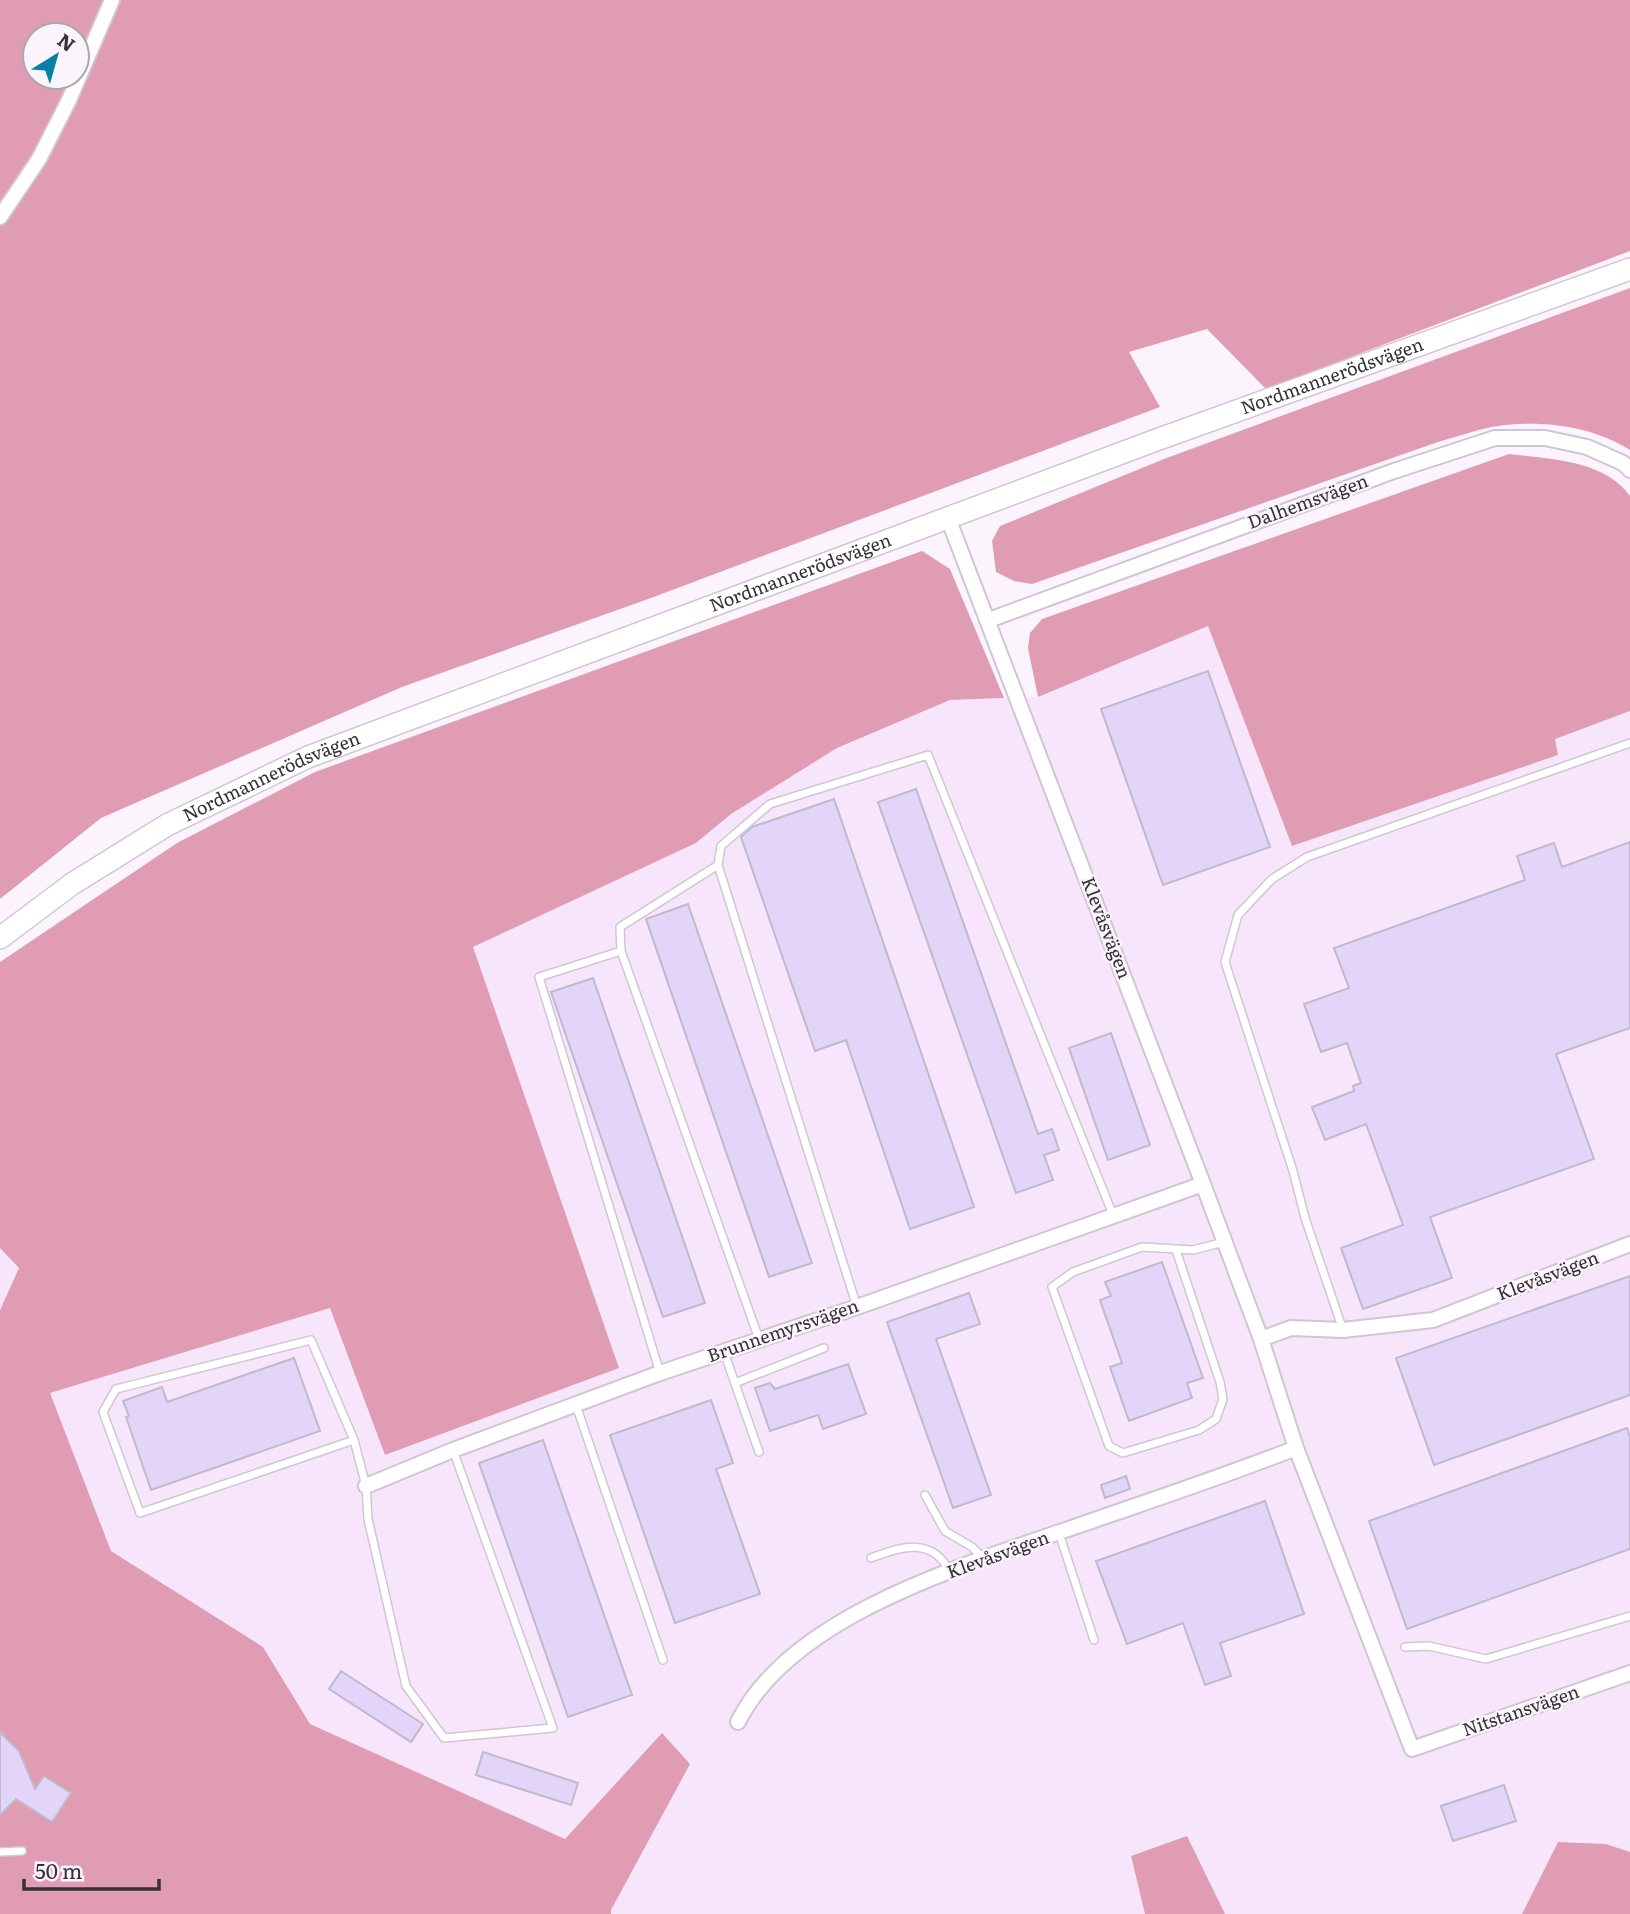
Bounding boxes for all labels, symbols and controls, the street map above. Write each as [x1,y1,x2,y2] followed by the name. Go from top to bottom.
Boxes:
[21,21,91,91] north arrow
[52,26,82,58] text: N
[1237,330,1427,420] street label: Nordmannerödsvägen
[1243,466,1372,535] street label: Dalhemsvägen
[705,525,895,618] street label: Nordmannerödsvägen
[178,724,364,828] street label: Nordmannerödsvägen
[1076,873,1139,982] street label: Klevåsvägen
[1493,1243,1602,1306] street label: Klevåsvägen
[703,1291,862,1368] street label: Brunnemyrsvägen
[942,1523,1053,1585] street label: Klevåsvägen
[1458,1677,1583,1742] street label: Nitstansvägen
[24,1848,159,1892] scale bar
[35,1854,82,1885] text: 50 m

